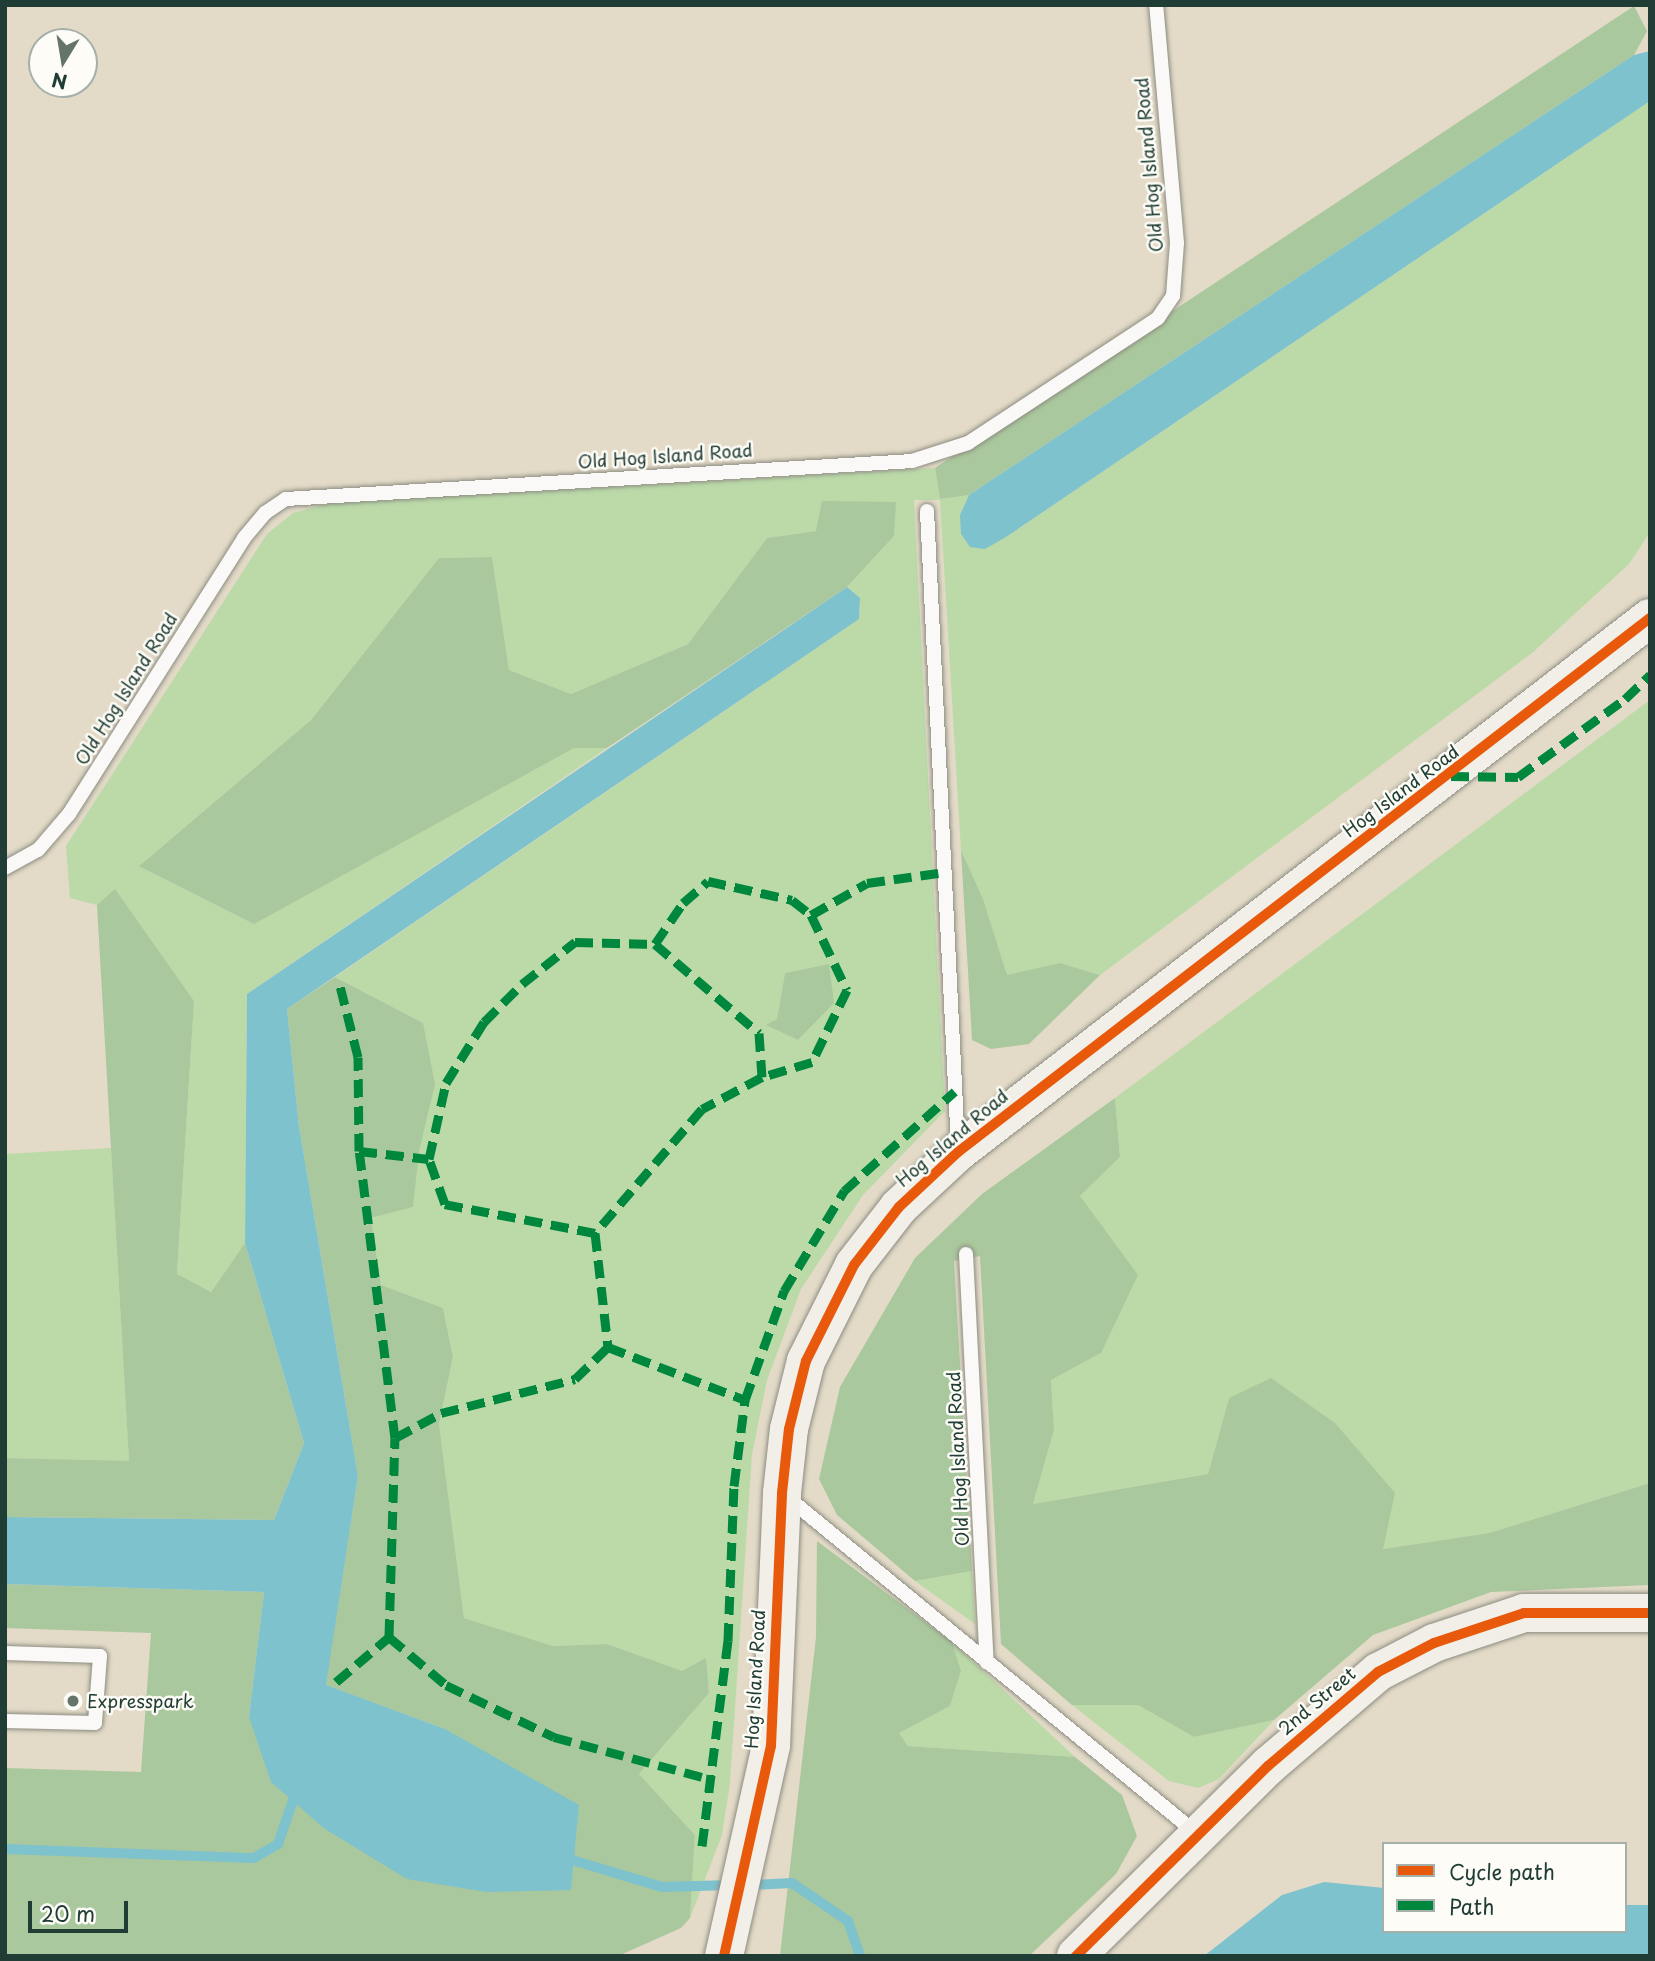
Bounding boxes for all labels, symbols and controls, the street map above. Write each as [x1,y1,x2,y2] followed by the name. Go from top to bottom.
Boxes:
[28,28,98,98] north arrow
[49,66,69,97] text: N
[1131,76,1167,254] street label: Old Hog Island Road
[576,439,754,473] street label: Old Hog Island Road
[70,608,182,770] street label: Old Hog Island Road
[1338,740,1464,842] street label: Hog Island Road
[891,1085,1013,1191] street label: Hog Island Road
[943,1370,973,1548] street label: Old Hog Island Road
[741,1608,769,1750] street label: Hog Island Road
[1274,1663,1360,1739] street label: 2nd Street
[87,1690,194,1712] place label: Expresspark
[65,1693,81,1709] marker: Expresspark
[1382,1842,1627,1933] legend
[1449,1855,1555,1887] text: Cycle path
[32,1888,131,1932] scale bar
[1449,1890,1494,1922] text: Path
[41,1897,95,1929] text: 20 m

